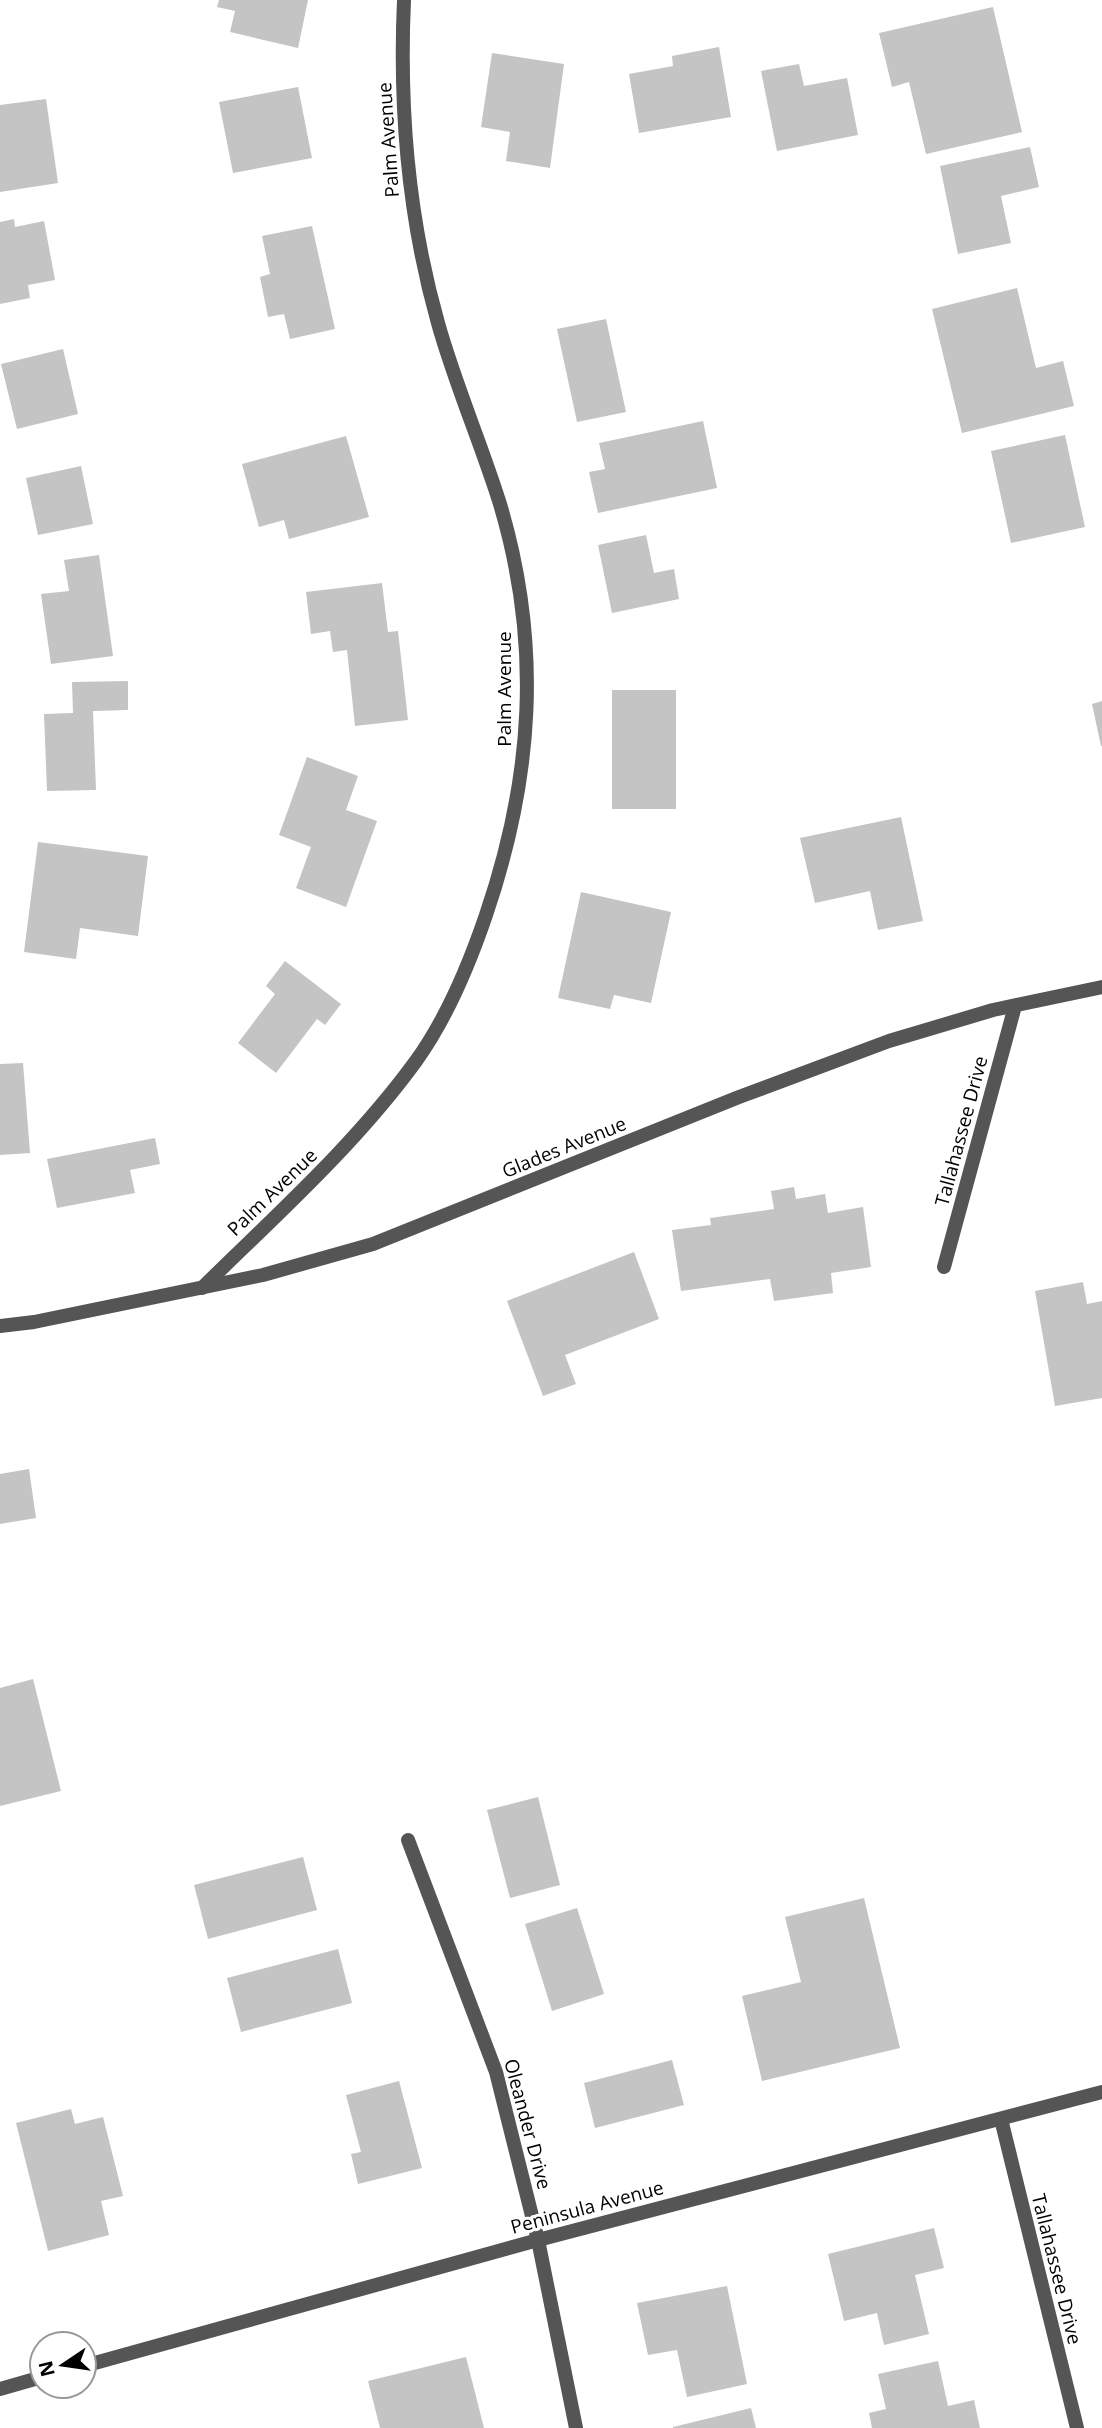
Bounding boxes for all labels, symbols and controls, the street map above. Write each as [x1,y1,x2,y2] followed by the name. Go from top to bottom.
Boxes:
[371,81,405,199] street label: Palm Avenue
[491,631,517,747] street label: Palm Avenue
[928,1053,994,1209] street label: Tallahassee Drive
[498,1110,630,1184] street label: Glades Avenue
[221,1143,323,1241] street label: Palm Avenue
[498,2056,558,2192] street label: Oleander Drive
[508,2174,666,2240] street label: Peninsula Avenue
[1026,2191,1088,2347] street label: Tallahassee Drive
[28,2330,98,2400] north arrow
[32,2358,61,2379] text: N

